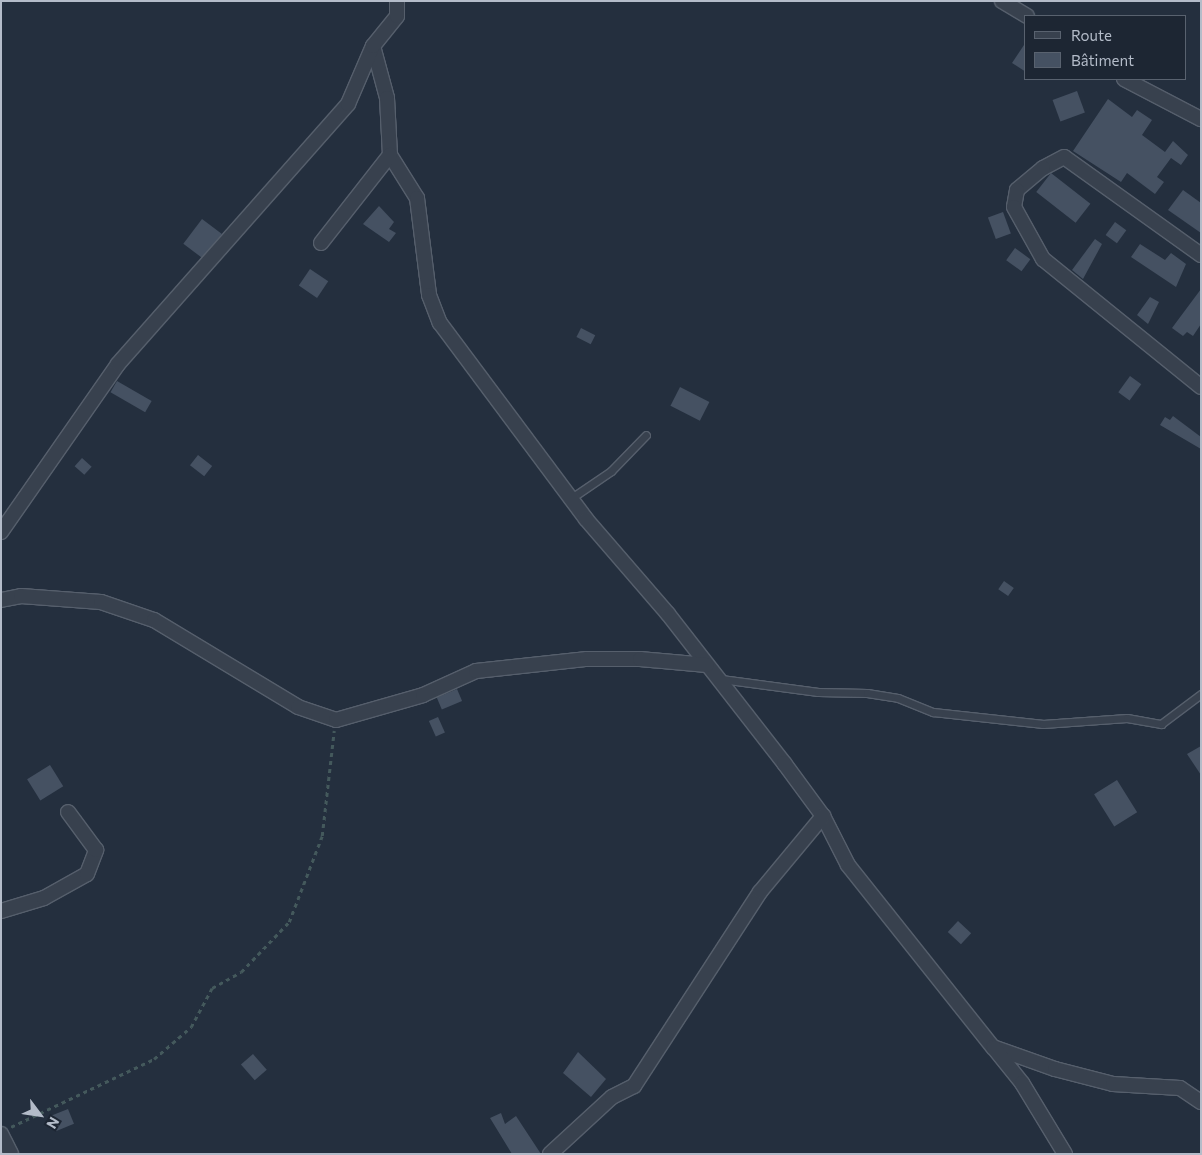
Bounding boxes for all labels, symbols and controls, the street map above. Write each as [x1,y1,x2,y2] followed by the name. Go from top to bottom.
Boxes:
[1024,15,1187,80] legend
[1071,26,1112,44] text: Route
[1071,51,1134,69] text: Bâtiment
[15,1090,65,1140] north arrow
[43,1114,63,1132] text: N

